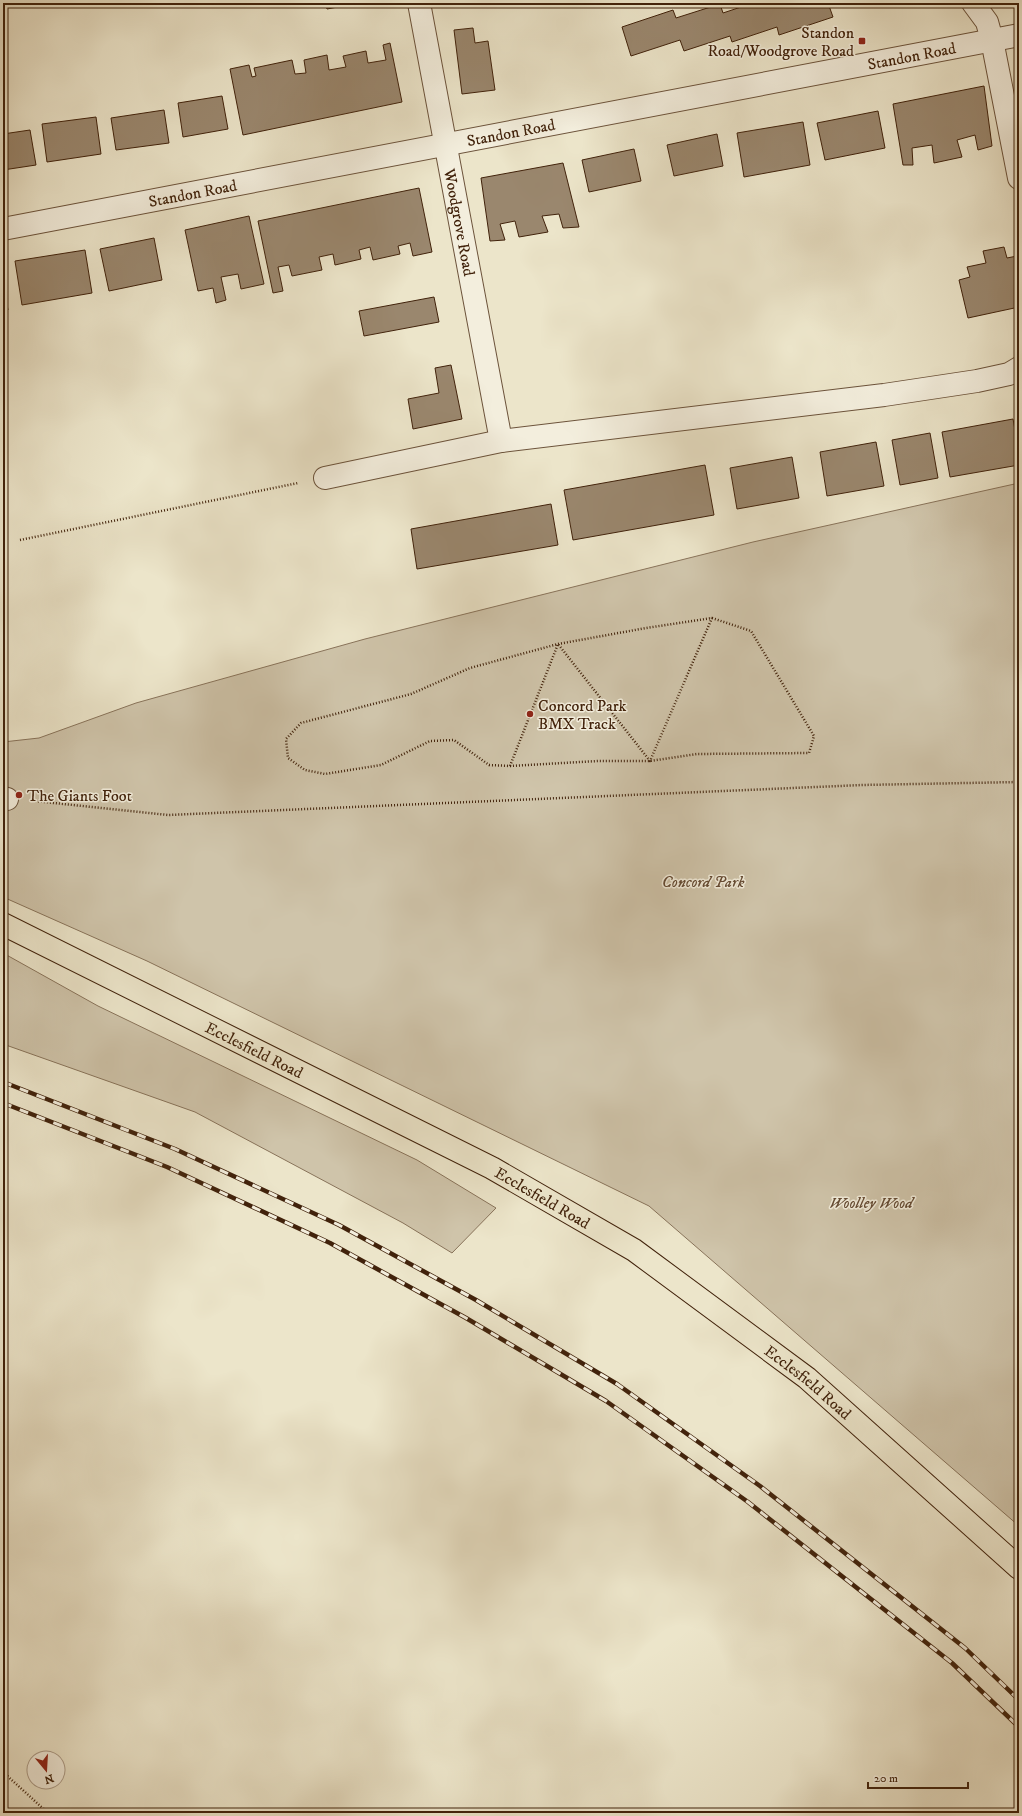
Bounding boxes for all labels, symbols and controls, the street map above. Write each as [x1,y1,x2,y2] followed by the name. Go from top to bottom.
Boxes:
[707,23,855,61] place label: Standon Road/Woodgrove Road
[857,36,867,46] marker: Standon Road/Woodgrove Road
[866,38,958,75] street label: Standon Road
[465,115,557,151] street label: Standon Road
[439,166,479,278] street label: Woodgrove Road
[147,176,239,212] street label: Standon Road
[538,696,627,734] place label: Concord Park BMX Track
[525,709,535,719] marker: Concord Park BMX Track
[27,786,132,806] place label: The Giants Foot
[14,790,24,800] marker: The Giants Foot
[662,872,745,892] park label: Concord Park
[202,1018,306,1083] street label: Ecclesfield Road
[491,1163,593,1234] street label: Ecclesfield Road
[829,1193,915,1213] park label: Woolley Wood
[760,1341,855,1424] street label: Ecclesfield Road
[26,1750,66,1790] north arrow
[868,1764,968,1790] scale bar
[42,1771,55,1787] text: N
[874,1771,898,1786] text: 20 m

